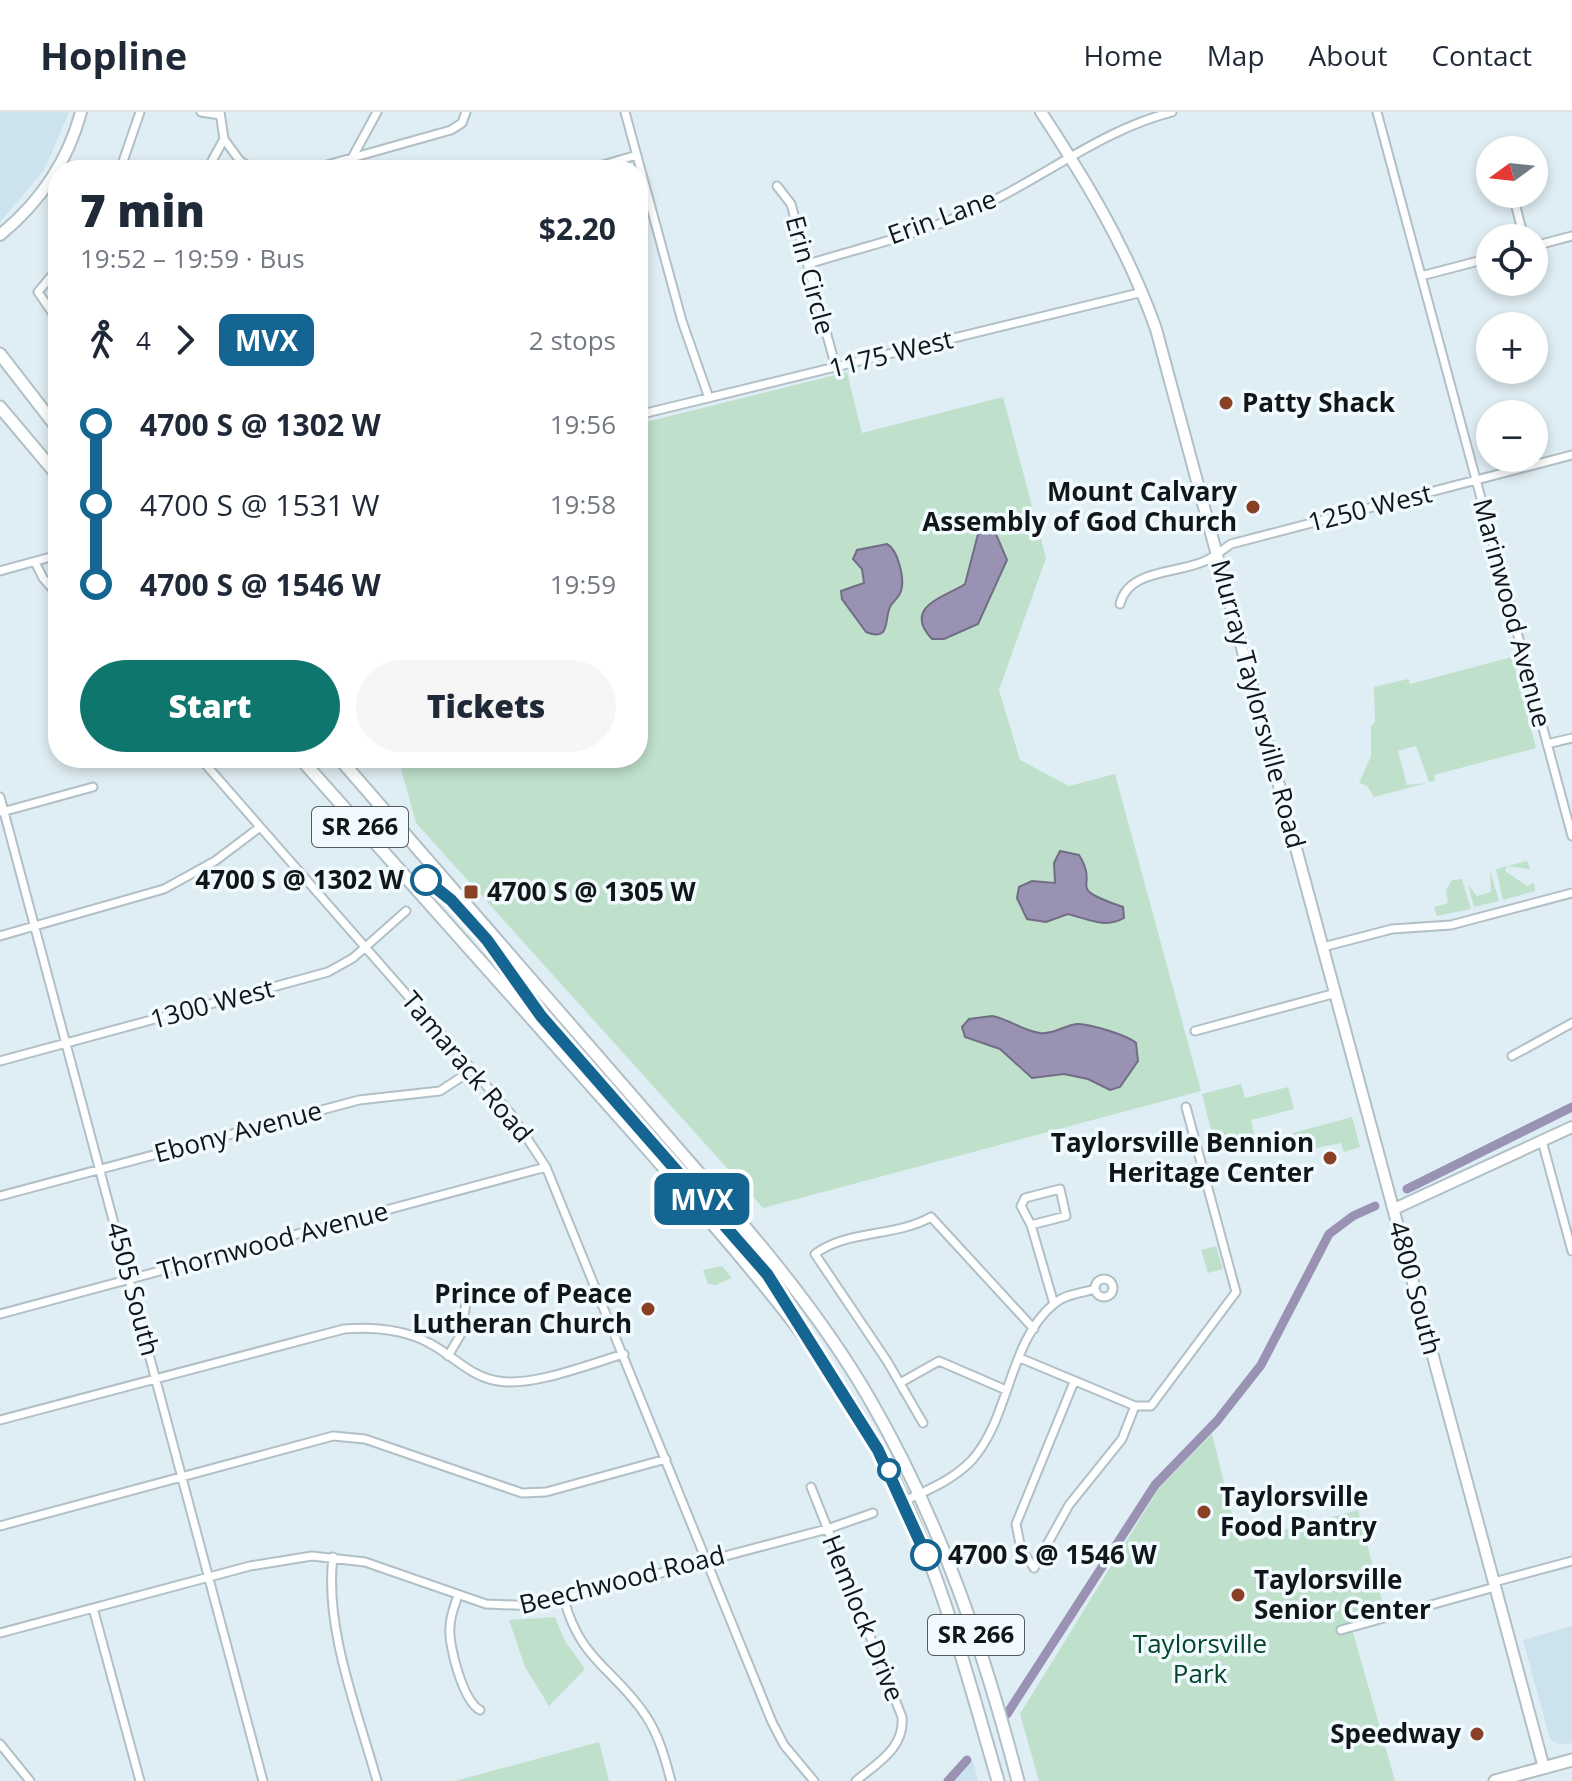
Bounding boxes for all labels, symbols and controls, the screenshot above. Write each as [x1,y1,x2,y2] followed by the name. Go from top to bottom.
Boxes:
[40,29,187,81] text: Hopline
[1084,36,1163,74] text: Home
[1207,36,1265,74] text: Map
[1309,36,1387,74] text: About
[1431,36,1532,74] text: Contact
[1476,136,1548,208] north arrow
[1476,136,1548,472] map controls
[80,180,205,240] text: 7 min
[882,180,1001,252] street label: Erin Lane
[539,208,616,249] text: $2.20
[778,211,844,338] street label: Erin Circle
[1476,224,1548,296] button: locate
[80,240,305,276] text: 19:52 – 19:59 · Bus
[1476,312,1548,384] button: +
[80,318,124,362] icon: walk
[163,318,207,362] icon: forward
[825,320,956,386] street label: 1175 West
[235,321,298,359] text: MVX
[136,322,151,358] text: 4
[529,322,616,358] text: 2 stops
[1242,384,1396,420] place label: Patty Shack
[1217,394,1235,412] marker: Patty Shack
[1476,400,1548,472] button: −
[140,404,381,445] text: 4700 S @ 1302 W
[550,406,616,442] text: 19:56
[922,473,1237,539] place label: Mount Calvary Assembly of God Church
[1304,474,1435,540] street label: 1250 West
[140,484,379,525] text: 4700 S @ 1531 W
[550,486,616,522] text: 19:58
[1465,494,1561,731] street label: Marinwood Avenue
[1244,498,1262,516] marker: Mount Calvary Assembly of God Church
[1203,555,1315,852] street label: Murray Taylorsville Road
[140,564,381,605] text: 4700 S @ 1546 W
[550,566,616,602] text: 19:59
[80,660,340,752] button: Start
[356,660,616,752] button: Tickets
[312,807,408,847] road number: SR 266
[195,861,405,897] place label: 4700 S @ 1302 W
[411,865,441,895] marker: 4700 S @ 1302 W
[487,873,697,909] place label: 4700 S @ 1305 W
[462,883,480,901] marker: 4700 S @ 1305 W
[146,969,277,1037] street label: 1300 West
[394,983,542,1150] street label: Tamarack Road
[150,1091,326,1171] street label: Ebony Avenue
[1051,1124,1314,1190] place label: Taylorsville Bennion Heritage Center
[1321,1149,1339,1167] marker: Taylorsville Bennion Heritage Center
[656,1173,748,1225] line badge: MVX
[670,1180,734,1218] text: MVX
[154,1192,392,1288] street label: Thornwood Avenue
[1381,1217,1451,1359] street label: 4800 South
[99,1218,169,1360] street label: 4505 South
[412,1275,632,1341] place label: Prince of Peace Lutheran Church
[639,1300,657,1318] marker: Prince of Peace Lutheran Church
[878,1459,900,1481] unlabelled marker
[1220,1478,1377,1544] place label: Taylorsville Food Pantry
[1195,1503,1213,1521] marker: Taylorsville Food Pantry
[814,1529,914,1706] street label: Hemlock Drive
[515,1536,728,1622] street label: Beechwood Road
[948,1536,1158,1572] place label: 4700 S @ 1546 W
[911,1540,941,1570] marker: 4700 S @ 1546 W
[1254,1561,1431,1627] place label: Taylorsville Senior Center
[1229,1586,1247,1604] marker: Taylorsville Senior Center
[928,1615,1024,1655] road number: SR 266
[1133,1625,1267,1691] park label: Taylorsville Park
[1330,1715,1461,1751] place label: Speedway
[1468,1725,1486,1743] marker: Speedway

